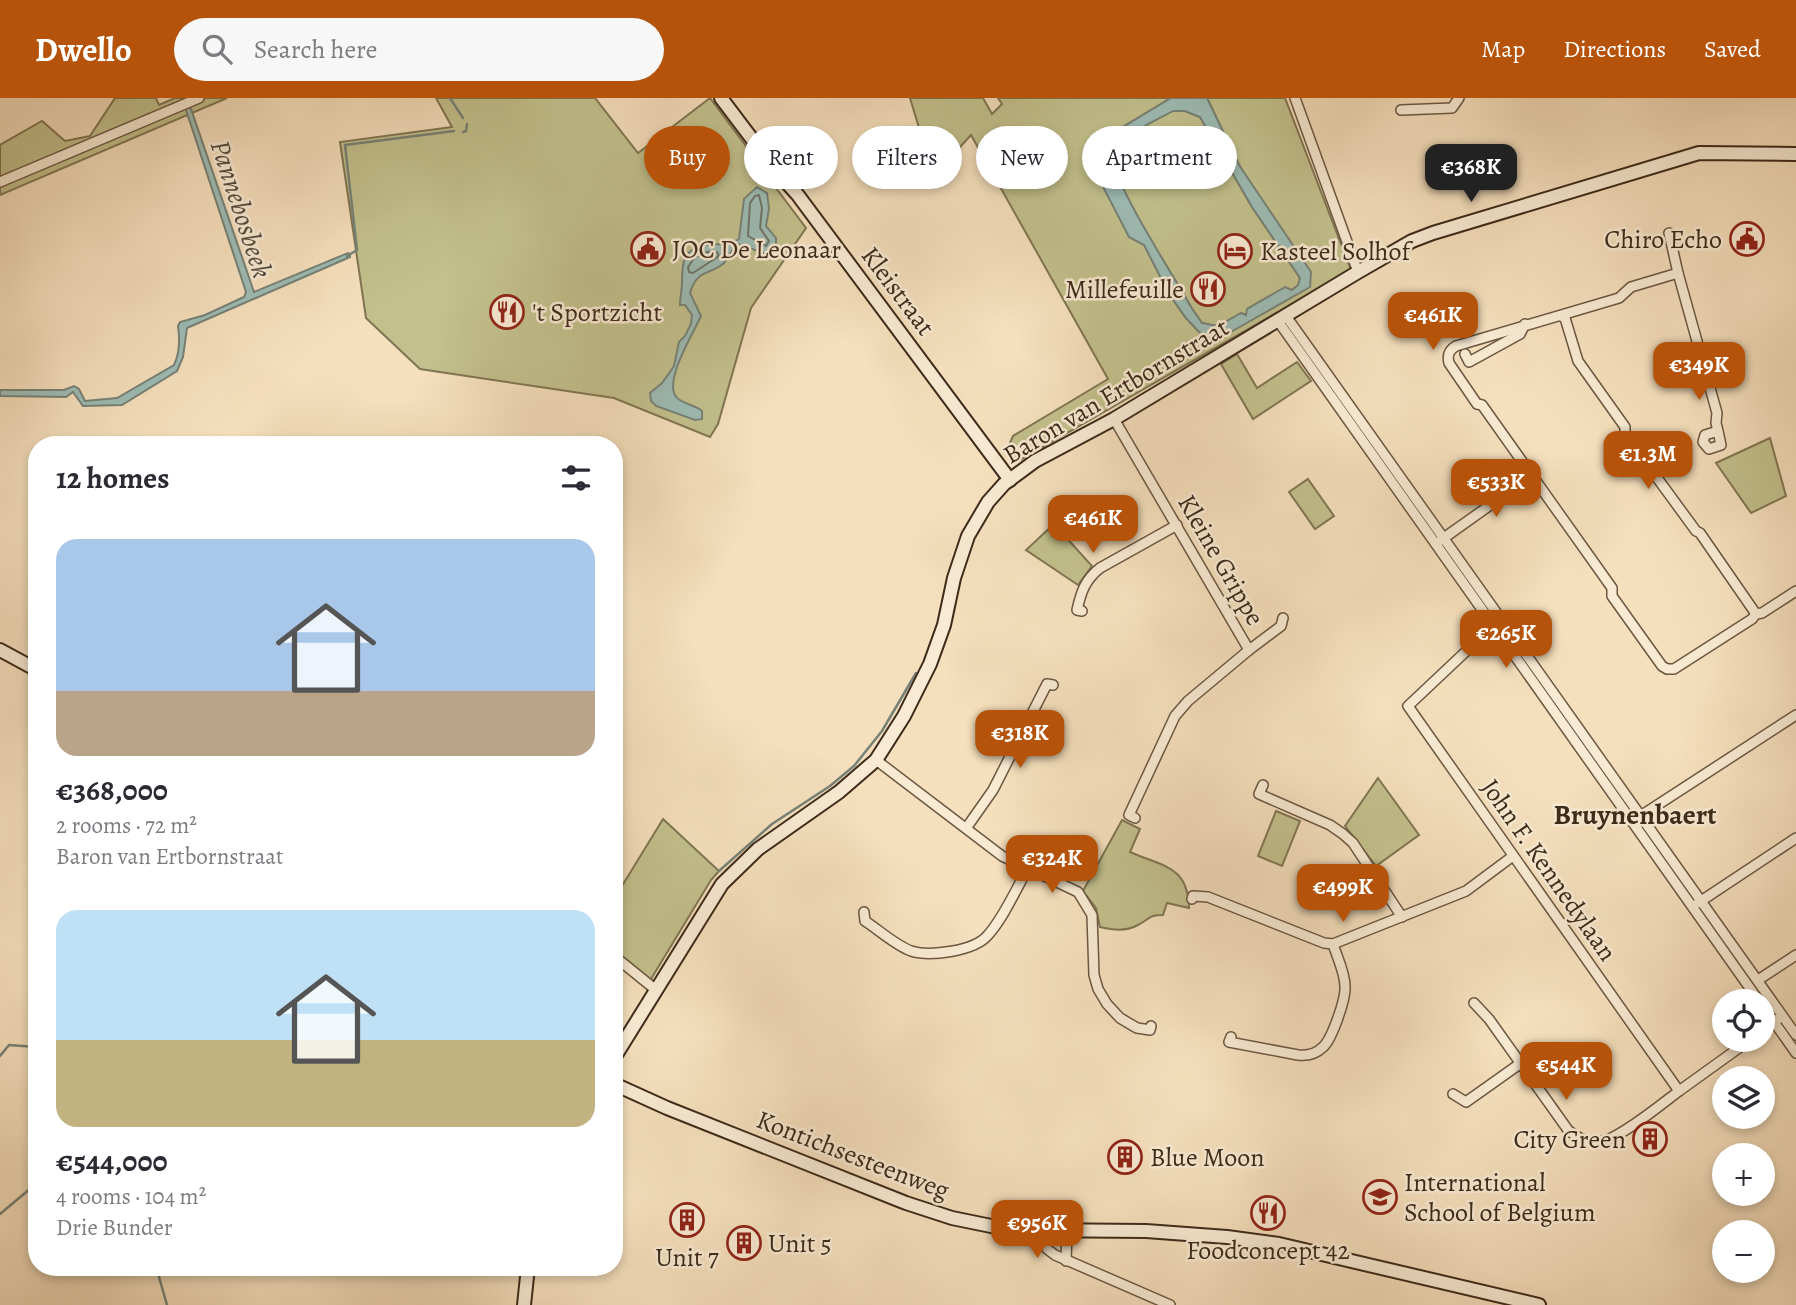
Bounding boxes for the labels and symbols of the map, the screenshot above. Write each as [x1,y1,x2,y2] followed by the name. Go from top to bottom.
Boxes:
[201,135,281,283] water label: Pannebosbeek
[1422,144,1520,204] pin: €368K
[1728,220,1766,258] public building icon: Chiro Echo
[1604,222,1722,257] place label: Chiro Echo
[629,230,667,268] public building icon: JOC De Leonaar
[672,232,841,267] place label: JOC De Leonaar
[1216,232,1254,270] hotel icon: Kasteel Solhof
[1260,234,1413,269] place label: Kasteel Solhof
[853,239,943,343] street label: Kleistraat
[1189,270,1227,308] restaurant icon: Millefeuille
[1065,272,1184,307] place label: Millefeuille
[1384,292,1482,352] pin: €461K
[488,293,526,331] restaurant icon: 't Sportzicht
[532,295,662,330] place label: 't Sportzicht
[997,310,1236,472] street label: Baron van Ertbornstraat
[1650,342,1748,402] pin: €349K
[1599,432,1697,491] pin: €1.3M
[1447,460,1545,519] pin: €533K
[1169,488,1273,632] street label: Kleine Grippe
[1044,496,1142,555] pin: €461K
[1457,610,1555,670] pin: €265K
[971,710,1069,770] pin: €318K
[1473,772,1625,968] street label: John F. Kennedylaan
[1553,796,1717,834] district label: Bruynenbaert
[1003,836,1101,895] pin: €324K
[1294,864,1392,924] pin: €499K
[1517,1042,1615,1102] pin: €544K
[751,1102,955,1208] street label: Kontichsesteenweg
[1631,1120,1669,1158] building icon: City Green
[1514,1122,1626,1157] place label: City Green
[1106,1138,1144,1176] building icon: Blue Moon
[1150,1140,1264,1175] place label: Blue Moon
[1404,1165,1596,1230] place label: International School of Belgium
[1361,1178,1399,1216] school or university icon: International School of Belgium
[1249,1194,1287,1232] restaurant icon: Foodconcept 42
[988,1200,1086,1260] pin: €956K
[668,1201,706,1239] building icon: Unit 7
[725,1224,763,1262] building icon: Unit 5
[768,1226,832,1261] place label: Unit 5
[1186,1233,1350,1268] place label: Foodconcept 42
[655,1240,719,1275] place label: Unit 7

